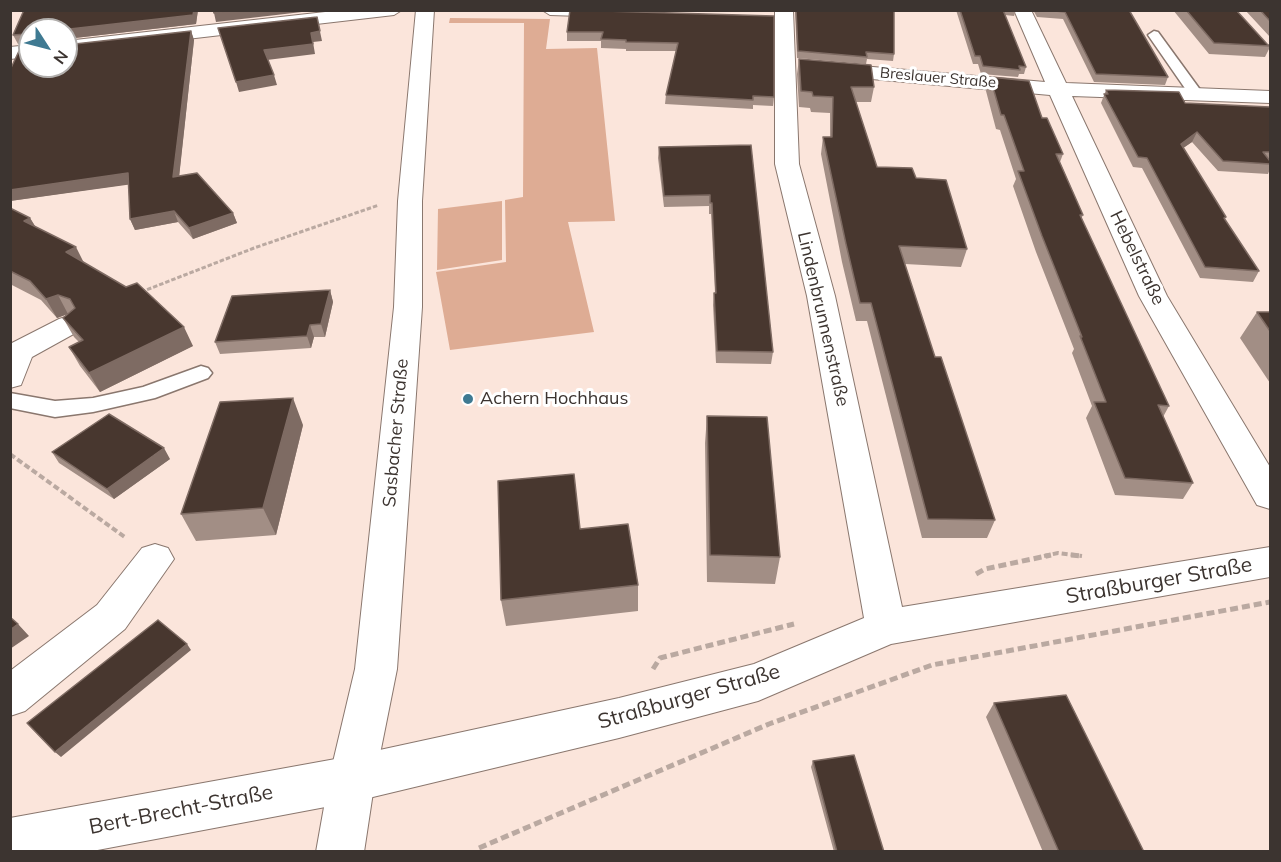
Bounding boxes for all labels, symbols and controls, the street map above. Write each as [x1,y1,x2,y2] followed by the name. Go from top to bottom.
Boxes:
[18,18,78,78] north arrow
[49,47,73,68] text: N
[879,64,997,92] street label: Breslauer Straße
[1105,207,1169,309] street label: Hebelstraße
[792,230,854,408] street label: Lindenbrunnenstraße
[379,358,413,508] street label: Sasbacher Straße
[480,388,628,410] place label: Achern Hochhaus
[461,392,475,406] marker: Achern Hochhaus
[1064,552,1254,610] street label: Straßburger Straße
[595,659,783,735] street label: Straßburger Straße
[87,780,275,840] street label: Bert-Brecht-Straße

